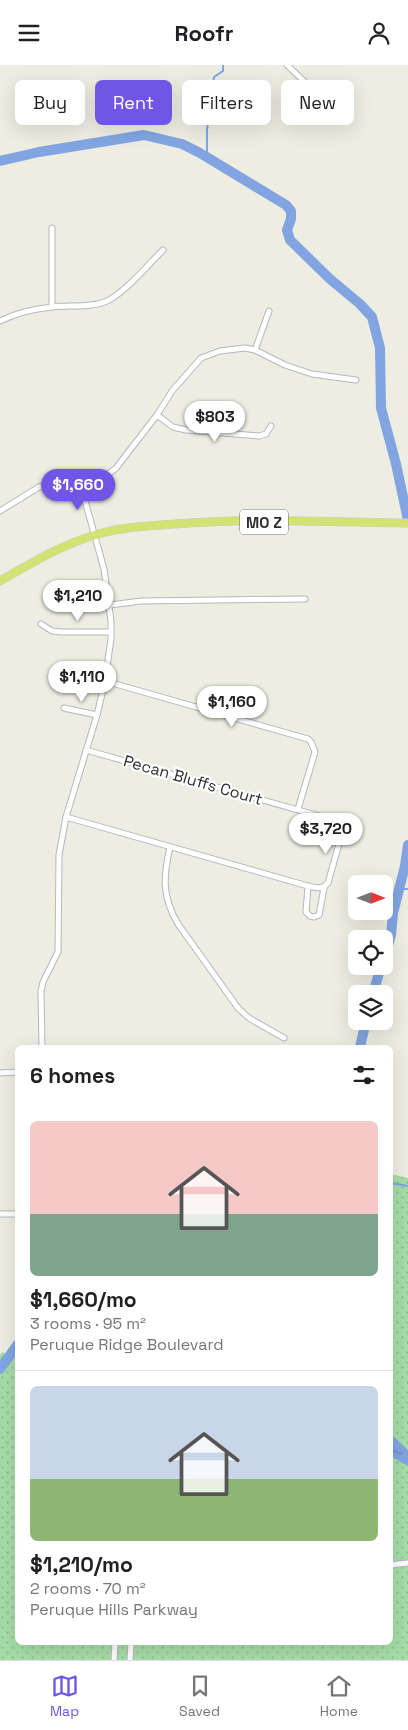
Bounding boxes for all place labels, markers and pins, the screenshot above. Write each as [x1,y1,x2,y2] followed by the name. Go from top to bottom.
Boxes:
[185,401,245,443] pin: $803
[37,469,119,511] pin: $1,660
[37,579,119,622] pin: $1,210
[41,661,123,703] pin: $1,110
[191,685,273,728] pin: $1,160
[285,813,367,855] pin: $3,720

